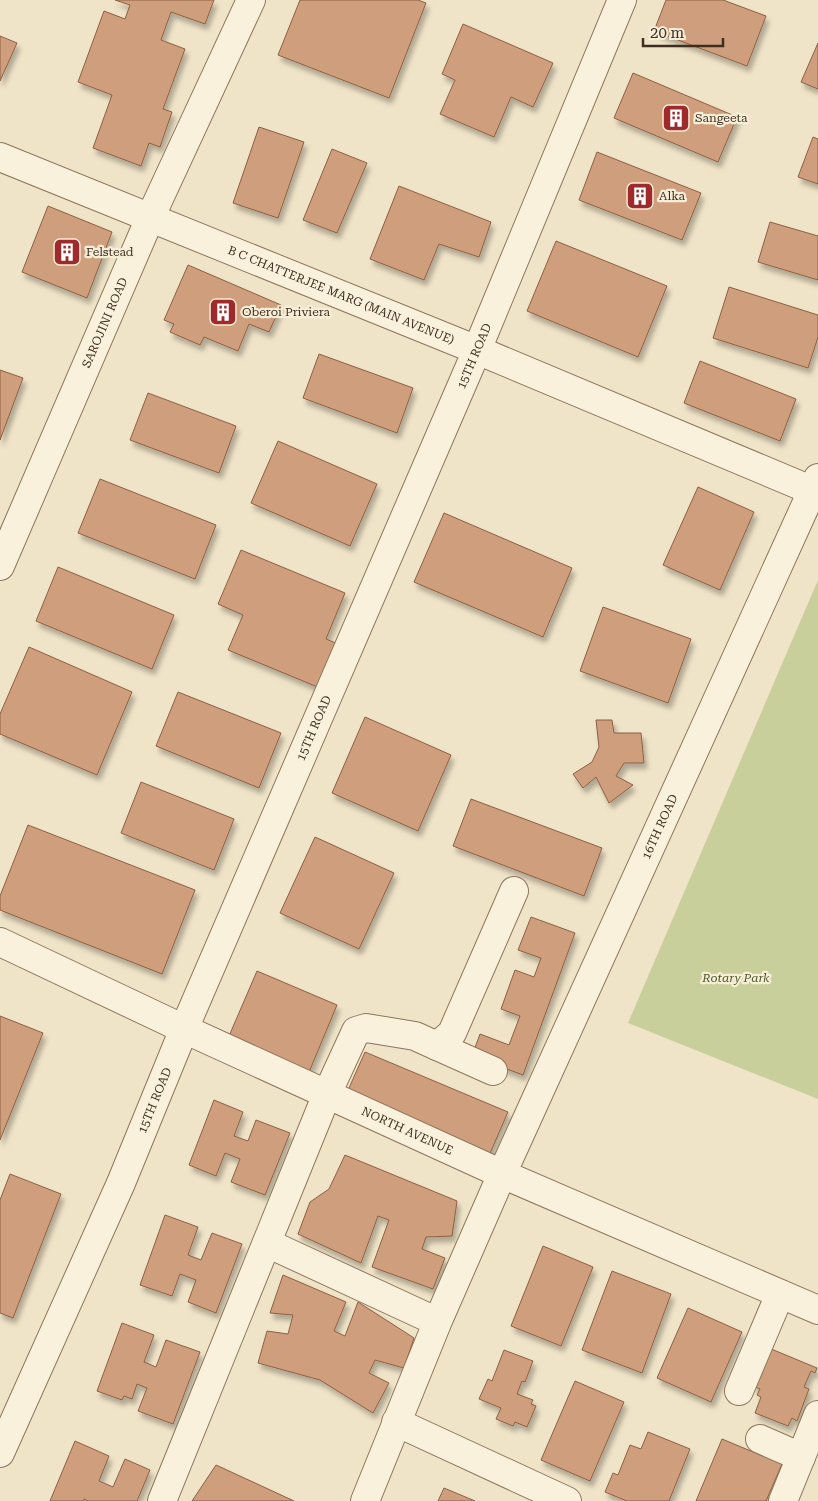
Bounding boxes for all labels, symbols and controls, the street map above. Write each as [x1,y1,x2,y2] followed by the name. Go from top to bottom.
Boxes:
[643,15,723,47] scale bar
[650,24,685,42] text: 20 m
[661,103,691,133] building icon: Sangeeta
[695,111,748,125] place label: Sangeeta
[625,181,655,211] building icon: Alka
[659,189,685,203] place label: Alka
[52,237,82,267] building icon: Felstead
[226,243,456,347] street label: B C CHATTERJEE MARG (MAIN AVENUE)
[86,245,134,259] place label: Felstead
[79,275,131,370] street label: SAROJINI ROAD
[208,297,238,327] building icon: Oberoi Priviera
[242,305,331,319] place label: Oberoi Priviera
[454,321,494,391] street label: 15TH ROAD
[294,693,334,763] street label: 15TH ROAD
[639,792,680,861] street label: 16TH ROAD
[701,971,770,985] park label: Rotary Park
[135,1066,174,1135] street label: 15TH ROAD
[359,1104,455,1158] street label: NORTH AVENUE

